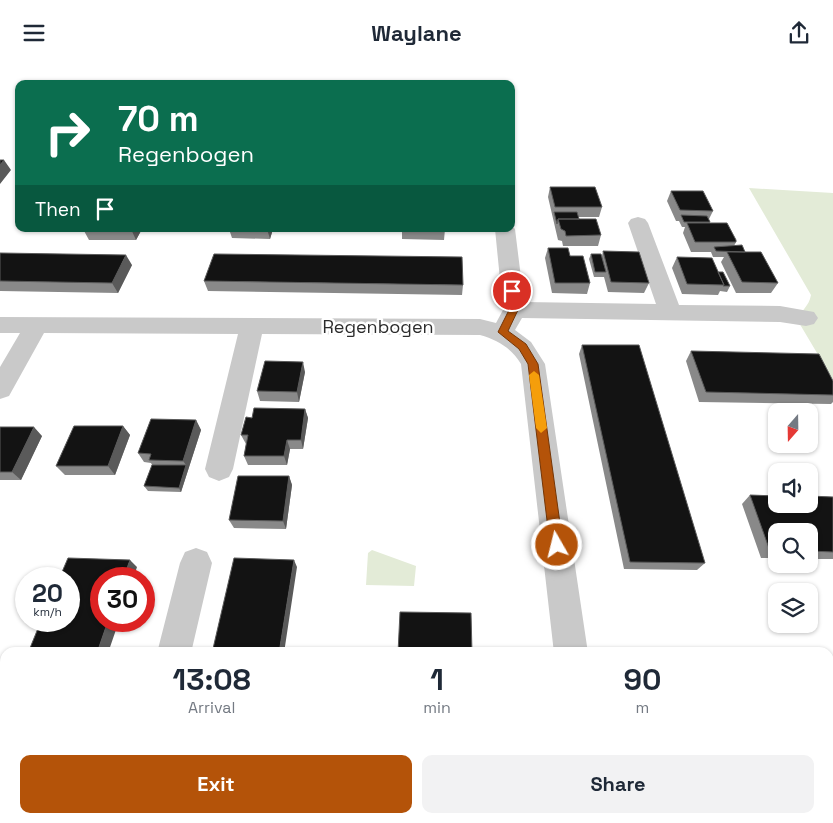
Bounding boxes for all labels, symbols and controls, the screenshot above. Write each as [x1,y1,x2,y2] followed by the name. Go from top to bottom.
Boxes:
[20,19,48,47] icon: menu
[371,19,462,47] text: Waylane
[785,19,813,47] icon: share
[118,97,199,141] text: 70 m
[35,100,100,165] icon: right
[118,140,254,168] text: Regenbogen
[91,195,119,223] icon: arrive
[35,197,81,222] text: Then
[491,270,533,312] pin
[498,277,526,305] icon: arrive
[322,315,434,338] street label: Regenbogen
[768,403,818,453] north arrow
[768,403,818,633] map controls
[768,463,818,513] button: sound
[530,518,582,570] position arrow
[768,523,818,573] button: search
[90,567,155,632] speed limit sign: 30
[32,577,63,609] text: 20
[768,583,818,633] button: layers
[33,604,62,620] text: km/h
[173,660,251,699] text: 13:08
[430,660,444,699] text: 1
[623,660,661,699] text: 90
[188,697,235,718] text: Arrival
[423,697,451,718] text: min
[636,697,649,718] text: m
[20,755,412,813] button: Exit
[422,755,814,813] button: Share

